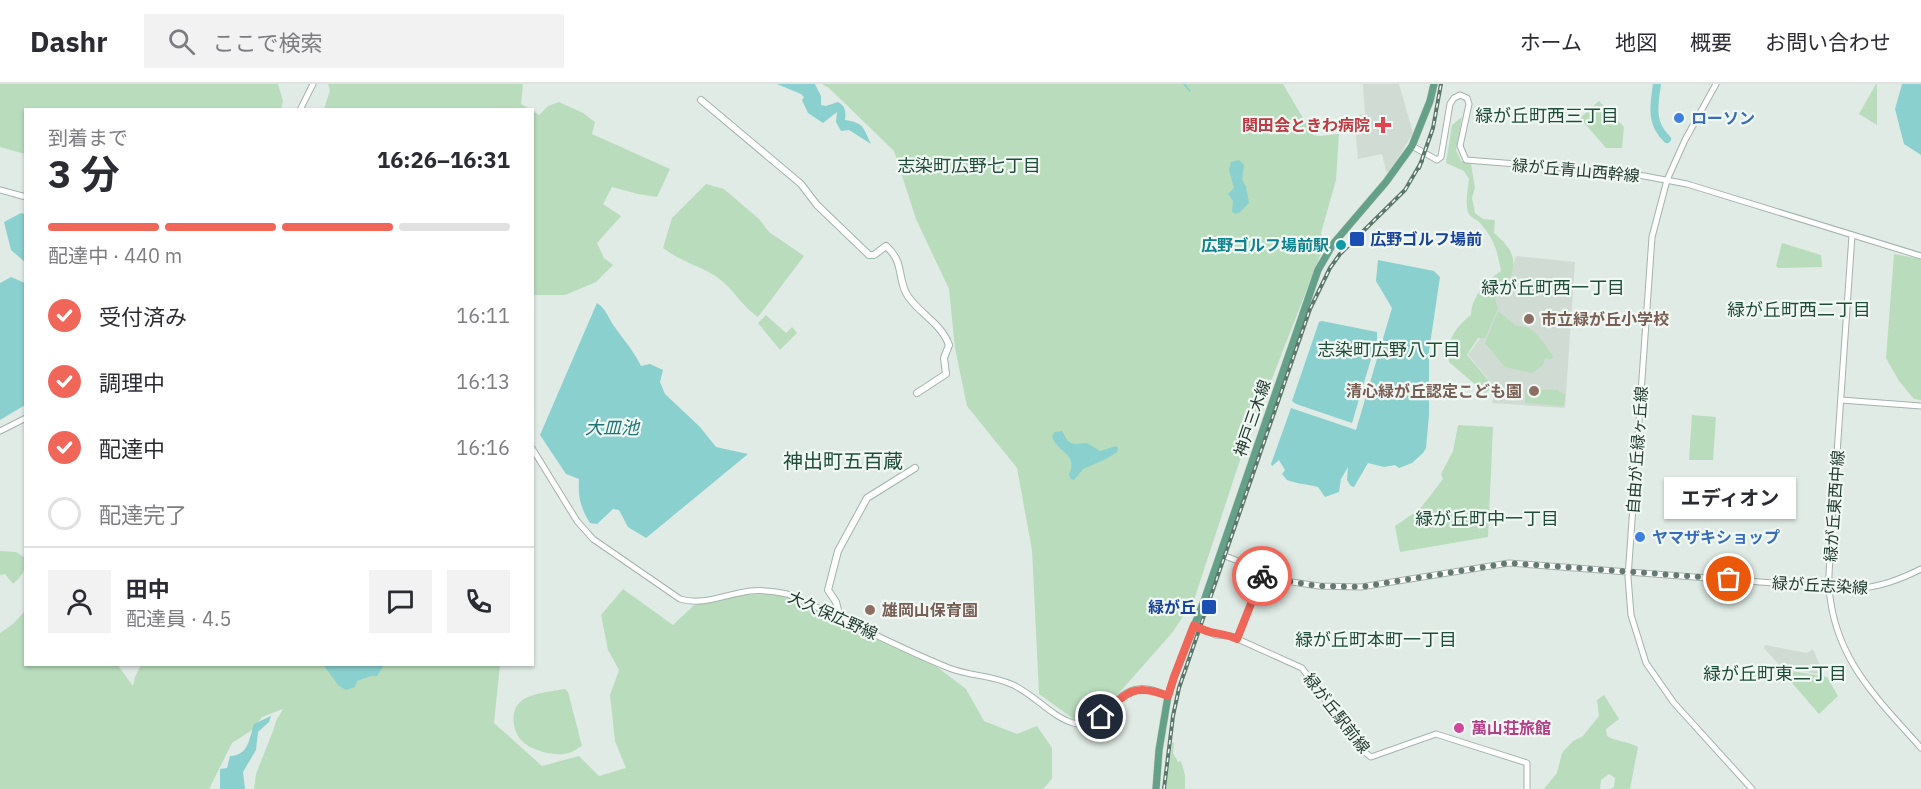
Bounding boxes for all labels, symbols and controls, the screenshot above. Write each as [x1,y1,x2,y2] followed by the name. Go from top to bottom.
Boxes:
[144,14,564,68] search box
[30,23,108,60] text: Dashr
[165,25,198,58] icon: search
[213,28,323,57] text: ここで検索
[1520,28,1582,56] text: ホーム
[1615,28,1657,56] text: 地図
[1690,28,1732,56] text: 概要
[1765,28,1891,56] text: お問い合わせ
[1475,104,1619,127] district label: 緑が丘町西三丁目
[1691,108,1755,128] place label: ローソン
[1672,111,1686,125] marker: ローソン
[1242,115,1370,135] place label: 関田会ときわ病院
[1374,116,1392,134] marker: 関田会ときわ病院
[48,124,128,151] text: 到着まで
[377,145,510,174] text: 16:26–16:31
[48,148,120,199] text: 3 分
[897,154,1041,177] district label: 志染町広野七丁目
[1511,154,1641,186] street label: 緑が丘青山西幹線
[1370,229,1482,249] place label: 広野ゴルフ場前
[1348,230,1366,248] marker: 広野ゴルフ場前
[1201,235,1329,255] place label: 広野ゴルフ場前駅
[1334,238,1348,252] marker: 広野ゴルフ場前駅
[48,242,182,269] text: 配達中 · 440 m
[1481,276,1625,299] district label: 緑が丘町西一丁目
[1727,298,1871,321] district label: 緑が丘町西二丁目
[48,299,81,332] icon: check
[99,302,187,331] text: 受付済み
[456,302,510,329] text: 16:11
[1541,309,1669,329] place label: 市立緑が丘小学校
[1522,312,1536,326] marker: 市立緑が丘小学校
[1317,338,1461,361] district label: 志染町広野八丁目
[48,365,81,398] icon: check
[99,368,165,397] text: 調理中
[456,368,510,395] text: 16:13
[1230,377,1274,459] street label: 神戸三木線
[1346,381,1522,401] place label: 清心緑が丘認定こども園
[1527,384,1541,398] marker: 清心緑が丘認定こども園
[1623,385,1651,515] street label: 自由が丘緑ヶ丘線
[585,416,641,439] water label: 大皿池
[48,431,81,464] icon: check
[99,434,165,463] text: 配達中
[456,434,510,461] text: 16:16
[783,447,903,474] district label: 神出町五百蔵
[1820,449,1848,563] street label: 緑が丘東西中線
[1663,477,1795,519] callout: エディオン
[1681,484,1779,511] text: エディオン
[99,500,187,529] text: 配達完了
[1415,507,1559,530] district label: 緑が丘町中一丁目
[1652,527,1780,547] place label: ヤマザキショップ
[1633,530,1647,544] marker: ヤマザキショップ
[1232,546,1292,606] courier
[1703,553,1754,604] pin
[1246,560,1279,593] icon: bike
[1712,562,1745,595] icon: bag
[48,570,111,633] button: person
[369,570,432,633] button: chat
[447,570,510,633] button: phone
[1772,573,1868,597] street label: 緑が丘志染線
[126,574,170,603] text: 田中
[785,586,881,644] street label: 大久保広野線
[1148,597,1196,617] place label: 緑が丘
[1200,598,1218,616] marker: 緑が丘
[881,600,978,620] place label: 雄岡山保育園
[863,603,877,617] marker: 雄岡山保育園
[126,605,231,632] text: 配達員 · 4.5
[1295,628,1457,651] district label: 緑が丘町本町一丁目
[1703,662,1847,685] district label: 緑が丘町東二丁目
[1300,669,1374,757] street label: 緑が丘駅前線
[1075,691,1126,742] pin
[1084,700,1117,733] icon: home
[1471,718,1551,738] place label: 萬山荘旅館
[1452,721,1466,735] marker: 萬山荘旅館

